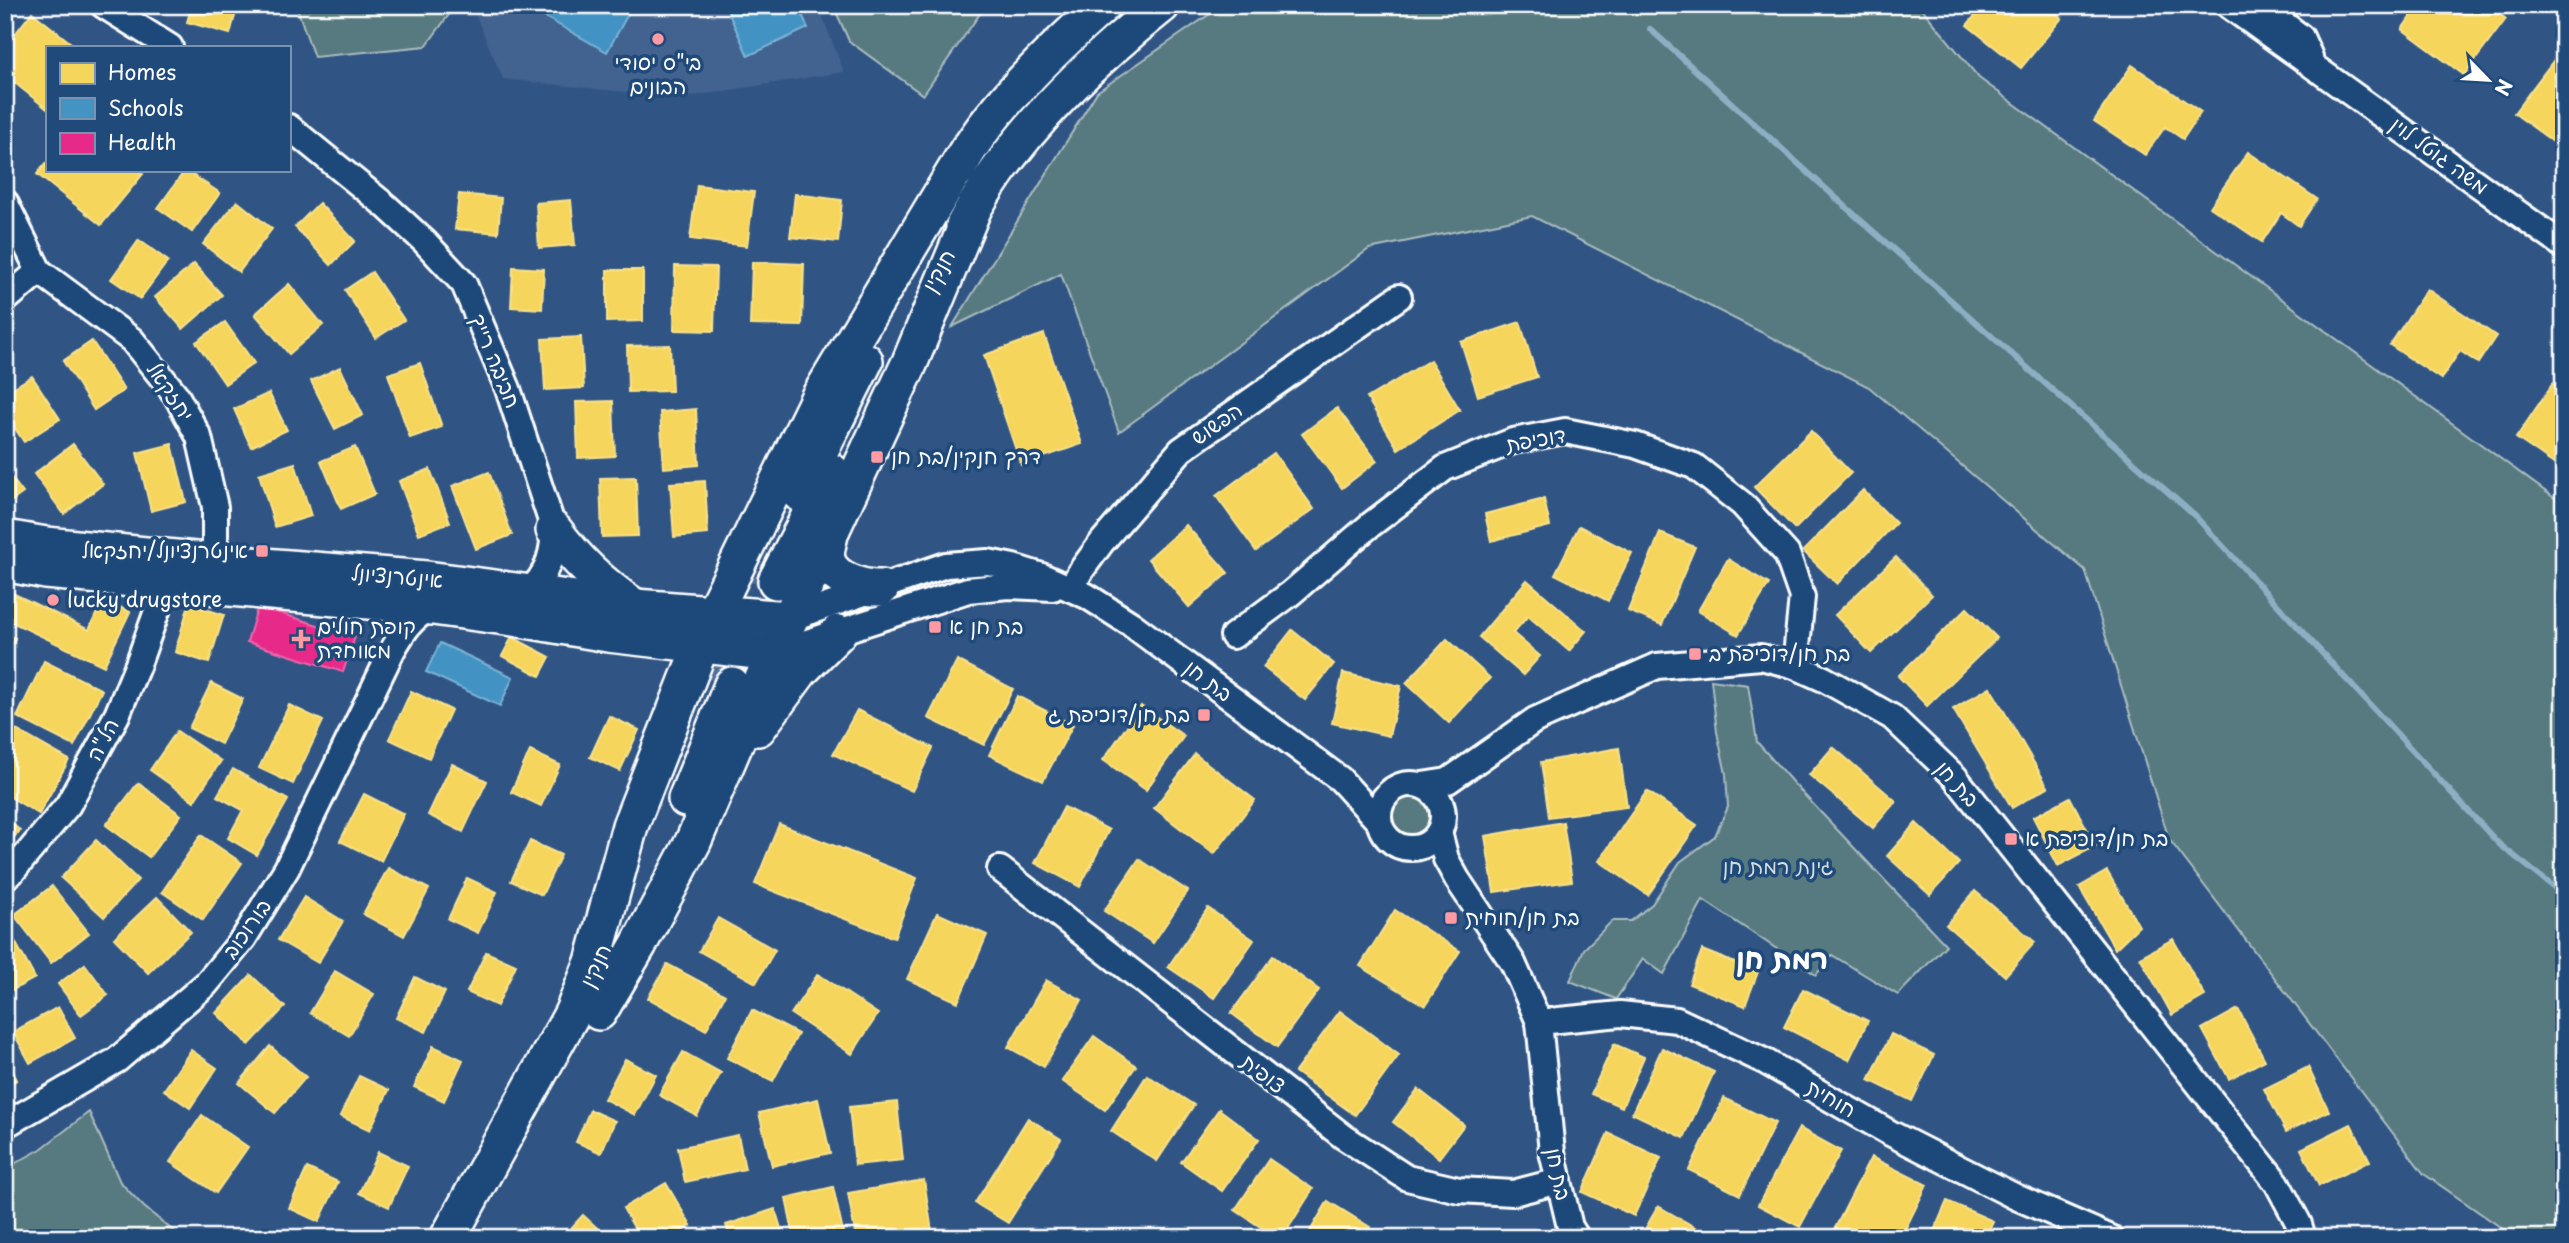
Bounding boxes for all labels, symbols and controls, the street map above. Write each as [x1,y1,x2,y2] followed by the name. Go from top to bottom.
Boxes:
[650,31,666,47] marker: בי"ס יסודי הבונים
[615,45,701,101] place label: בי"ס יסודי הבונים
[46,46,290,172] legend
[2454,46,2524,116] north arrow
[108,55,176,87] text: Homes
[2488,75,2520,100] text: N
[108,91,184,123] text: Schools
[2384,108,2496,201] street label: משה גוטל לוין
[108,125,176,157] text: Health
[912,243,962,297] street label: חנקין
[463,308,530,412] street label: חביבה רייך
[140,355,203,427] street label: יחזקאל
[1184,393,1248,452] street label: הפשוש
[1502,417,1568,459] street label: דוכיפת
[891,439,1041,471] place label: דרך חנקין/בת חן
[869,449,885,465] marker: דרך חנקין/בת חן
[82,533,248,565] place label: אינטרנציונל/יחזקאל
[254,543,270,559] marker: אינטרנציונל/יחזקאל
[350,555,444,595] street label: אינטרנציונל
[67,582,222,614] place label: lucky drugstore
[45,592,61,608] marker: lucky drugstore
[317,609,416,665] place label: קופת חולים מאוחדת
[949,609,1023,641] place label: בת חן א
[927,619,943,635] marker: בת חן א
[291,629,311,649] marker: קופת חולים מאוחדת
[1709,636,1850,668] place label: בת חן/דוכיפת ב
[1687,646,1703,662] marker: בת חן/דוכיפת ב
[1178,651,1240,708] street label: בת חן
[1048,697,1190,729] place label: בת חן/דוכיפת ג
[1196,707,1212,723] marker: בת חן/דוכיפת ג
[77,712,126,766] street label: הל"ה
[1929,752,1988,813] street label: בת חן
[2025,821,2168,853] place label: בת חן/דוכיפת א
[2003,831,2019,847] marker: בת חן/דוכיפת א
[1723,849,1834,881] park label: גינת רמת חן
[213,891,278,965] street label: בורוכוב
[1465,900,1580,932] place label: בת חן/חוחית
[1443,910,1459,926] marker: בת חן/חוחית
[1736,936,1828,979] district label: רמת חן
[570,938,618,992] street label: חנקין
[1234,1044,1293,1100] street label: צופית
[1801,1070,1863,1124] street label: חוחית
[1539,1144,1581,1203] street label: בת חן

